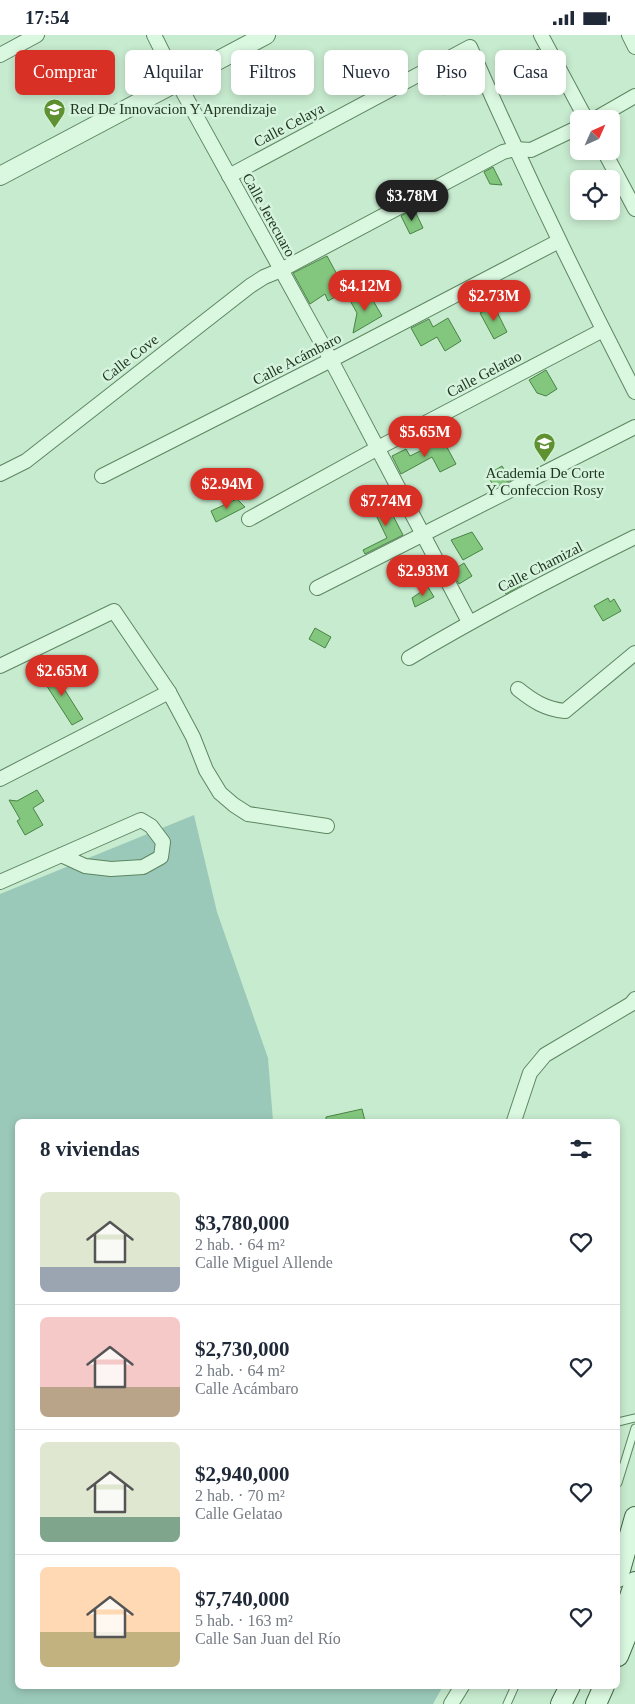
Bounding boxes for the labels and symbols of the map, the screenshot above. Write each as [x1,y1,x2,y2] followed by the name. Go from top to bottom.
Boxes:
[42,97,66,128] school or university icon: Red De Innovacion Y Aprendizaje
[251,100,327,150] street label: Calle Celaya
[70,101,277,117] place label: Red De Innovacion Y Aprendizaje
[570,110,620,160] north arrow
[239,171,299,259] street label: Calle Jerecuaro
[371,179,453,222] pin: $3.78M
[324,269,406,312] pin: $4.12M
[453,279,535,322] pin: $2.73M
[250,330,344,388] street label: Calle Acámbaro
[99,331,162,385] street label: Calle Cove
[444,348,524,400] street label: Calle Gelatao
[384,415,466,458] pin: $5.65M
[533,432,557,463] school or university icon: Academia De Corte Y Confeccion Rosy
[485,465,605,498] place label: Academia De Corte Y Confeccion Rosy
[186,467,268,510] pin: $2.94M
[345,485,427,527] pin: $7.74M
[495,539,585,595] street label: Calle Chamizal
[382,555,464,597] pin: $2.93M
[21,655,103,697] pin: $2.65M

